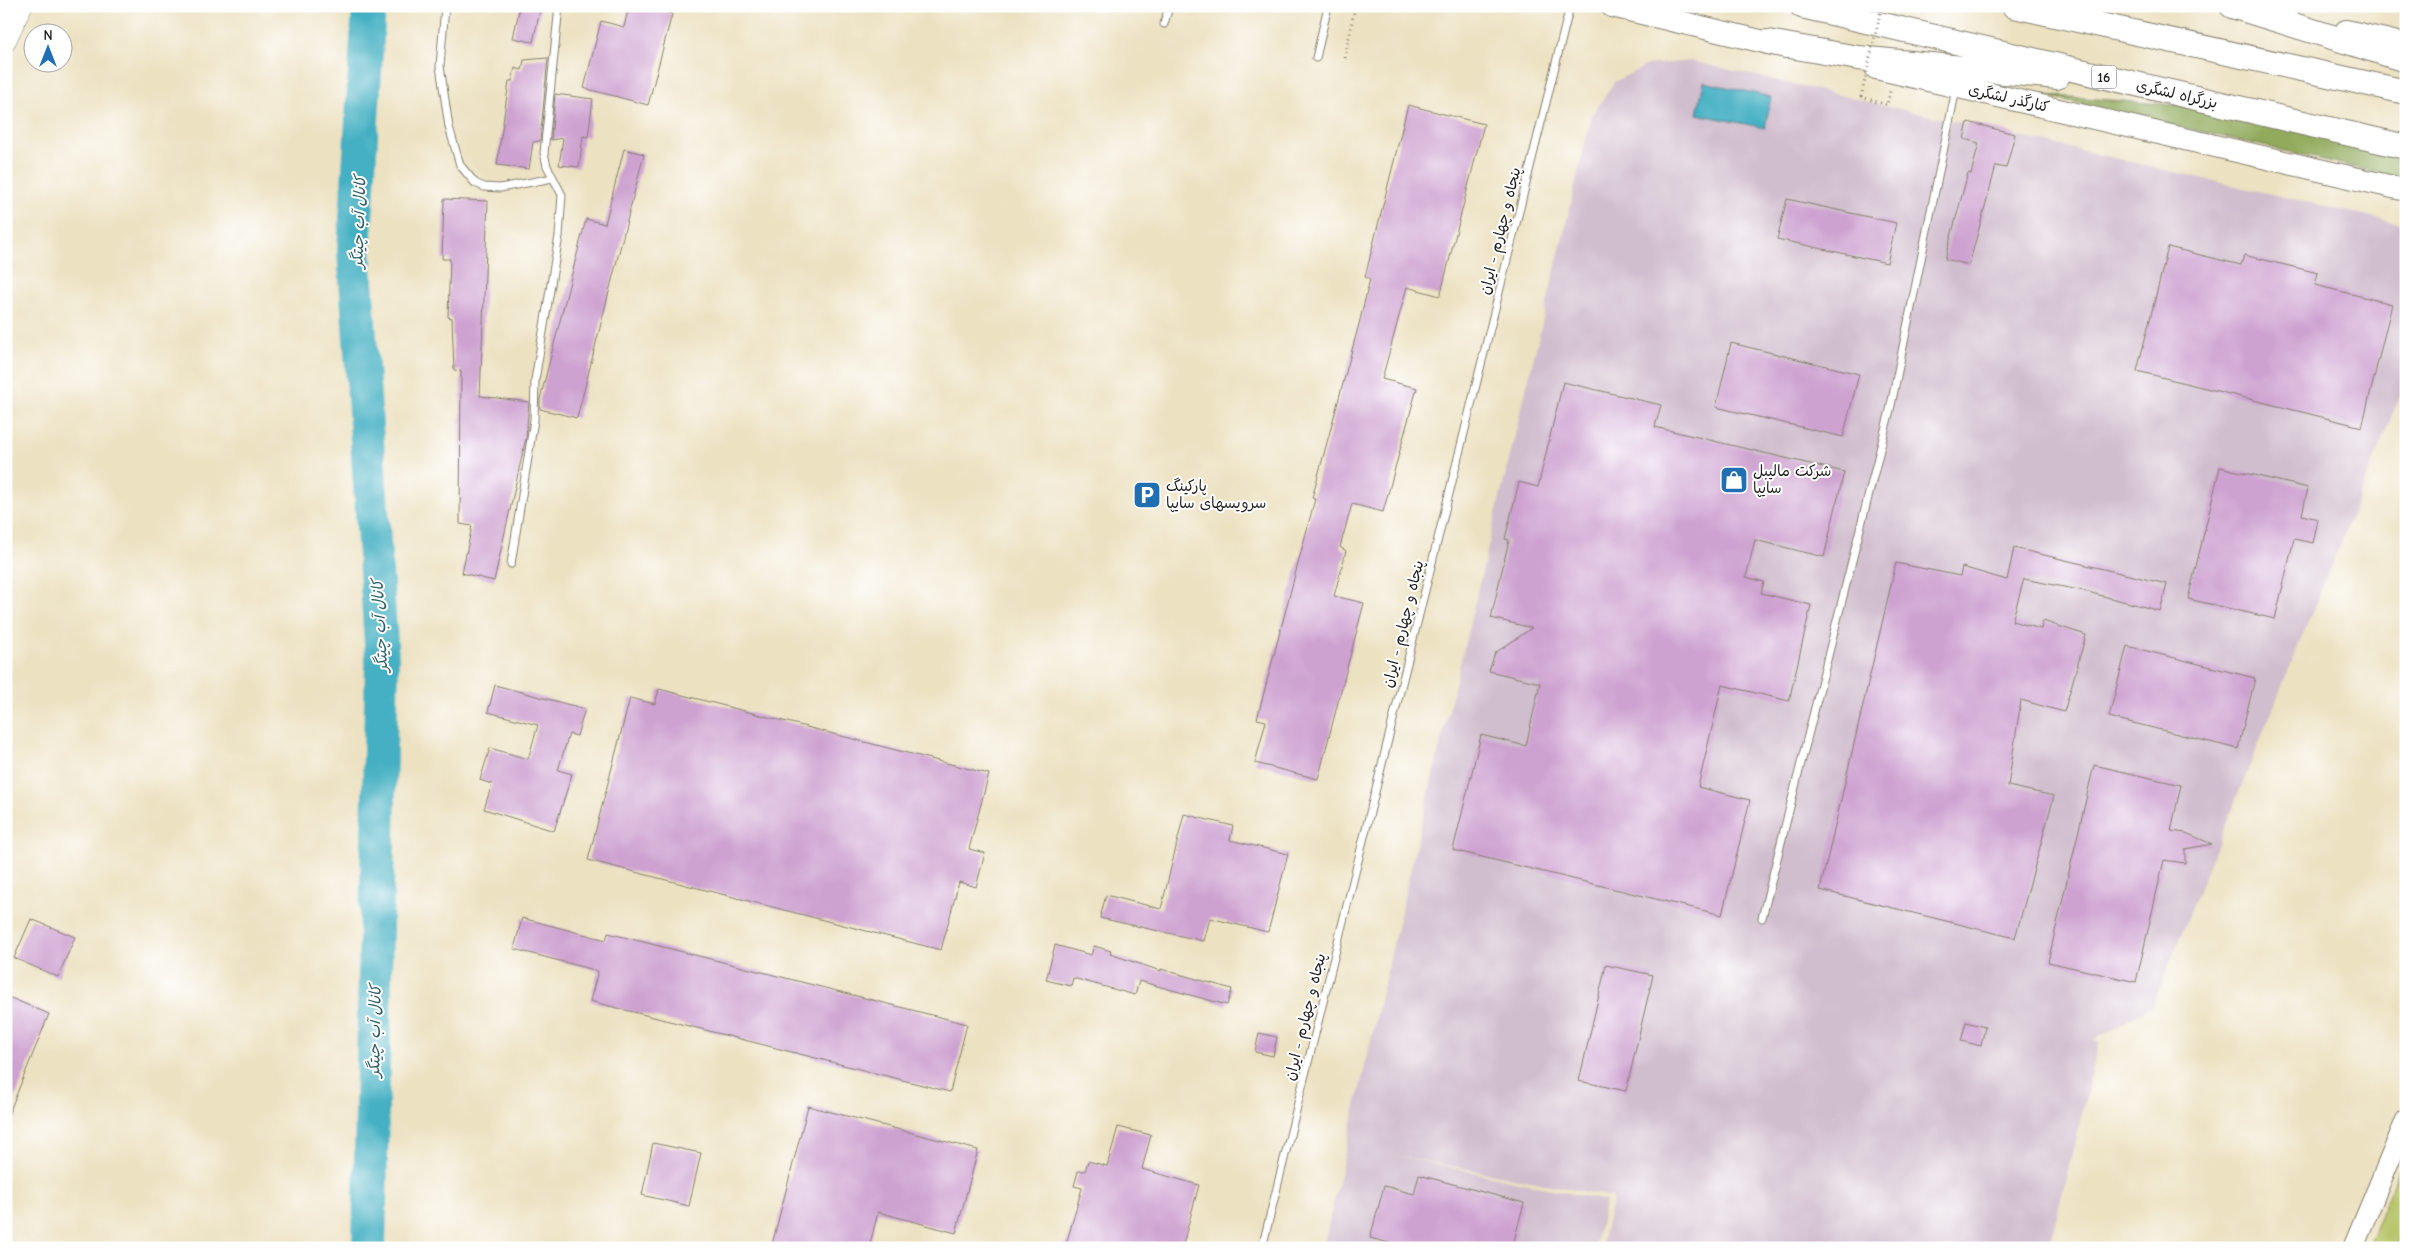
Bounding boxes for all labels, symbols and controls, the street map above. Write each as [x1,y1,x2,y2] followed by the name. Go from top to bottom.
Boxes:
[22,22,72,72] north arrow
[43,27,53,44] text: N
[2092,66,2116,88] road number: 16
[2135,76,2219,112] street label: بزرگراه لشگری
[1967,80,2051,116] street label: کنارگذر لشگری
[1475,165,1526,297] street label: پنجاه و چهارم - ایران
[347,172,371,271] water label: کانال آب چیتگر
[1753,462,1831,498] place label: شرکت مالیبل سایپا
[1719,465,1749,495] shop icon: شرکت مالیبل سایپا
[1166,477,1266,513] place label: پارکینگ سرویسهای سایپا
[1132,480,1162,510] parking icon: پارکینگ سرویسهای سایپا
[1378,558,1429,690] street label: پنجاه و چهارم - ایران
[367,576,393,675] water label: کانال آب چیتگر
[1280,951,1331,1083] street label: پنجاه و چهارم - ایران
[364,981,386,1079] water label: کانال آب چیتگر

